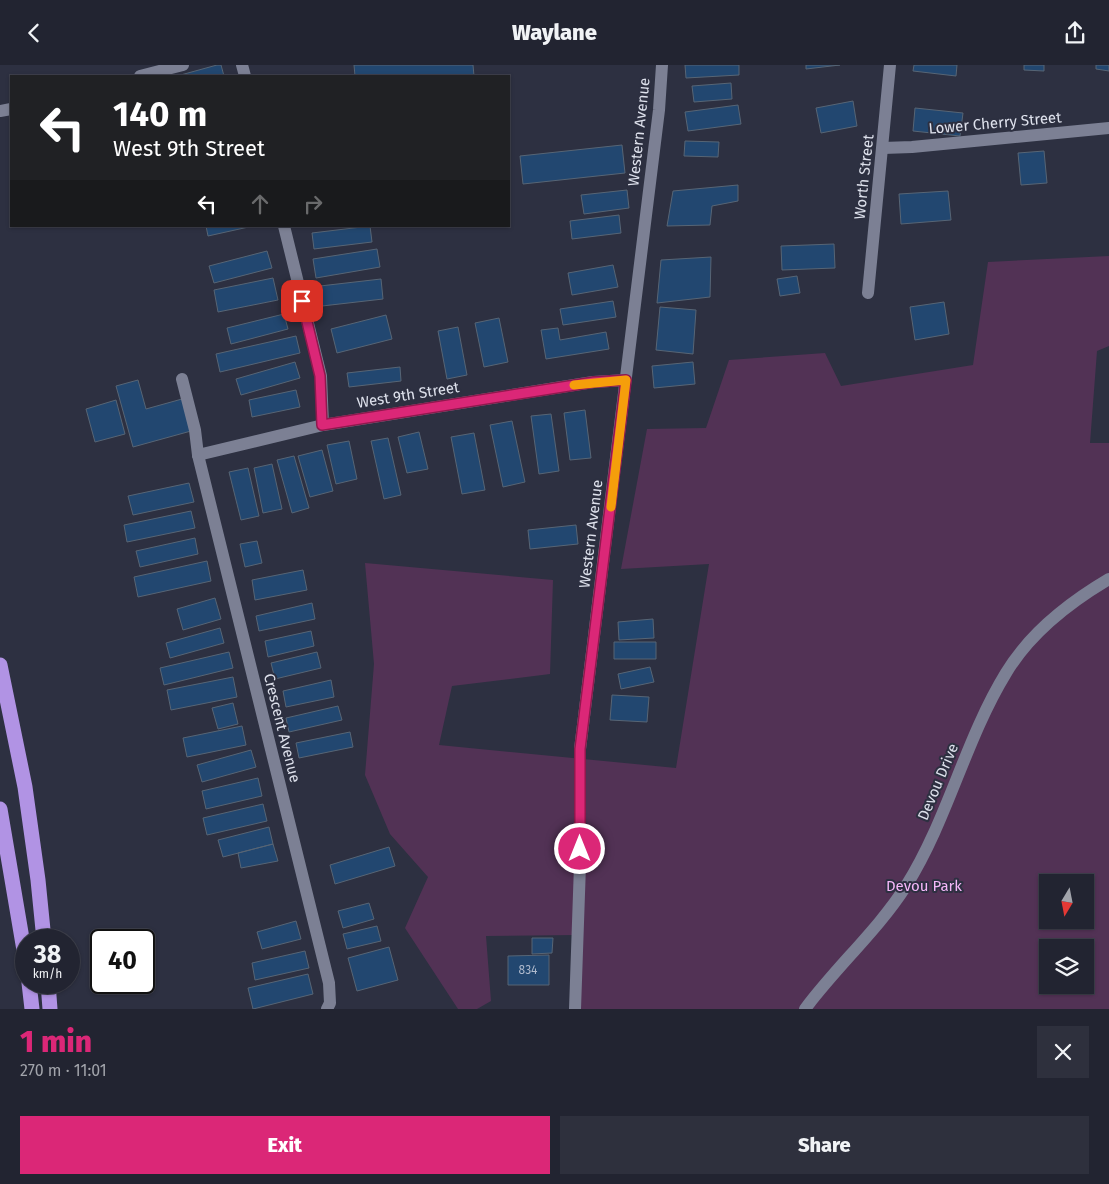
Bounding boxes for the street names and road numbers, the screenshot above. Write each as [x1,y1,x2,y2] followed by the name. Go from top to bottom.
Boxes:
[624,77,654,187] street label: Western Avenue
[928,108,1063,138] street label: Lower Cherry Street
[851,133,877,221] street label: Worth Street
[355,378,461,412] street label: West 9th Street
[575,479,607,589] street label: Western Avenue
[260,672,304,784] street label: Crescent Avenue
[914,741,962,823] street label: Devou Drive

